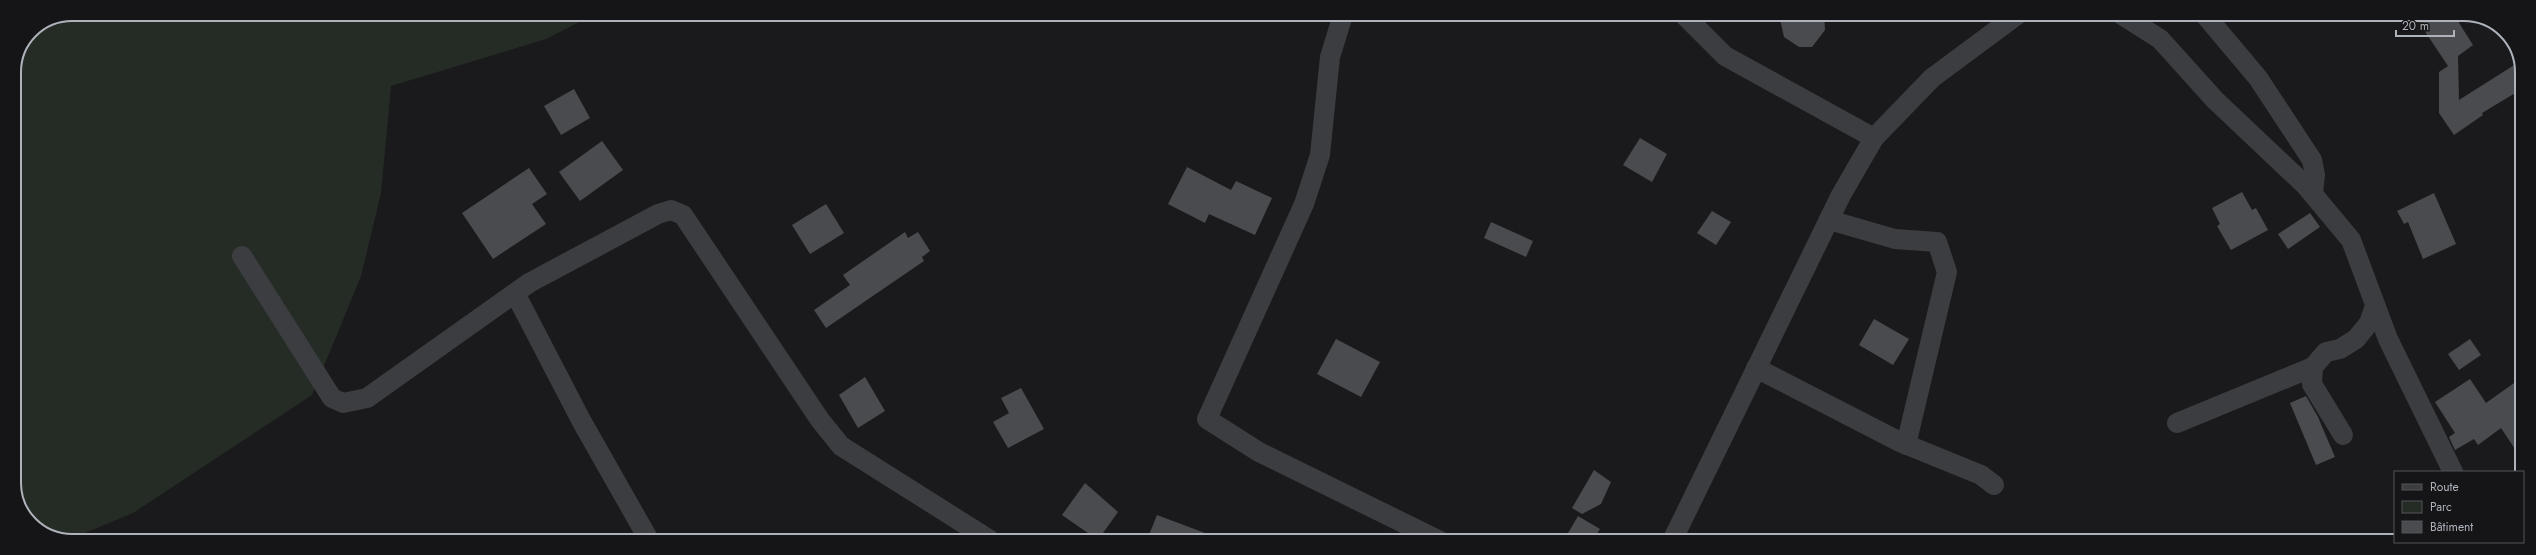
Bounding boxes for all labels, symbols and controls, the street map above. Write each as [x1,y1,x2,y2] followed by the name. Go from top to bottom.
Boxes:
[2396,12,2454,38] scale bar
[2402,17,2429,35] text: 20 m
[2394,471,2524,543] legend
[2430,478,2459,496] text: Route
[2430,498,2452,516] text: Parc
[2430,518,2473,536] text: Bâtiment

